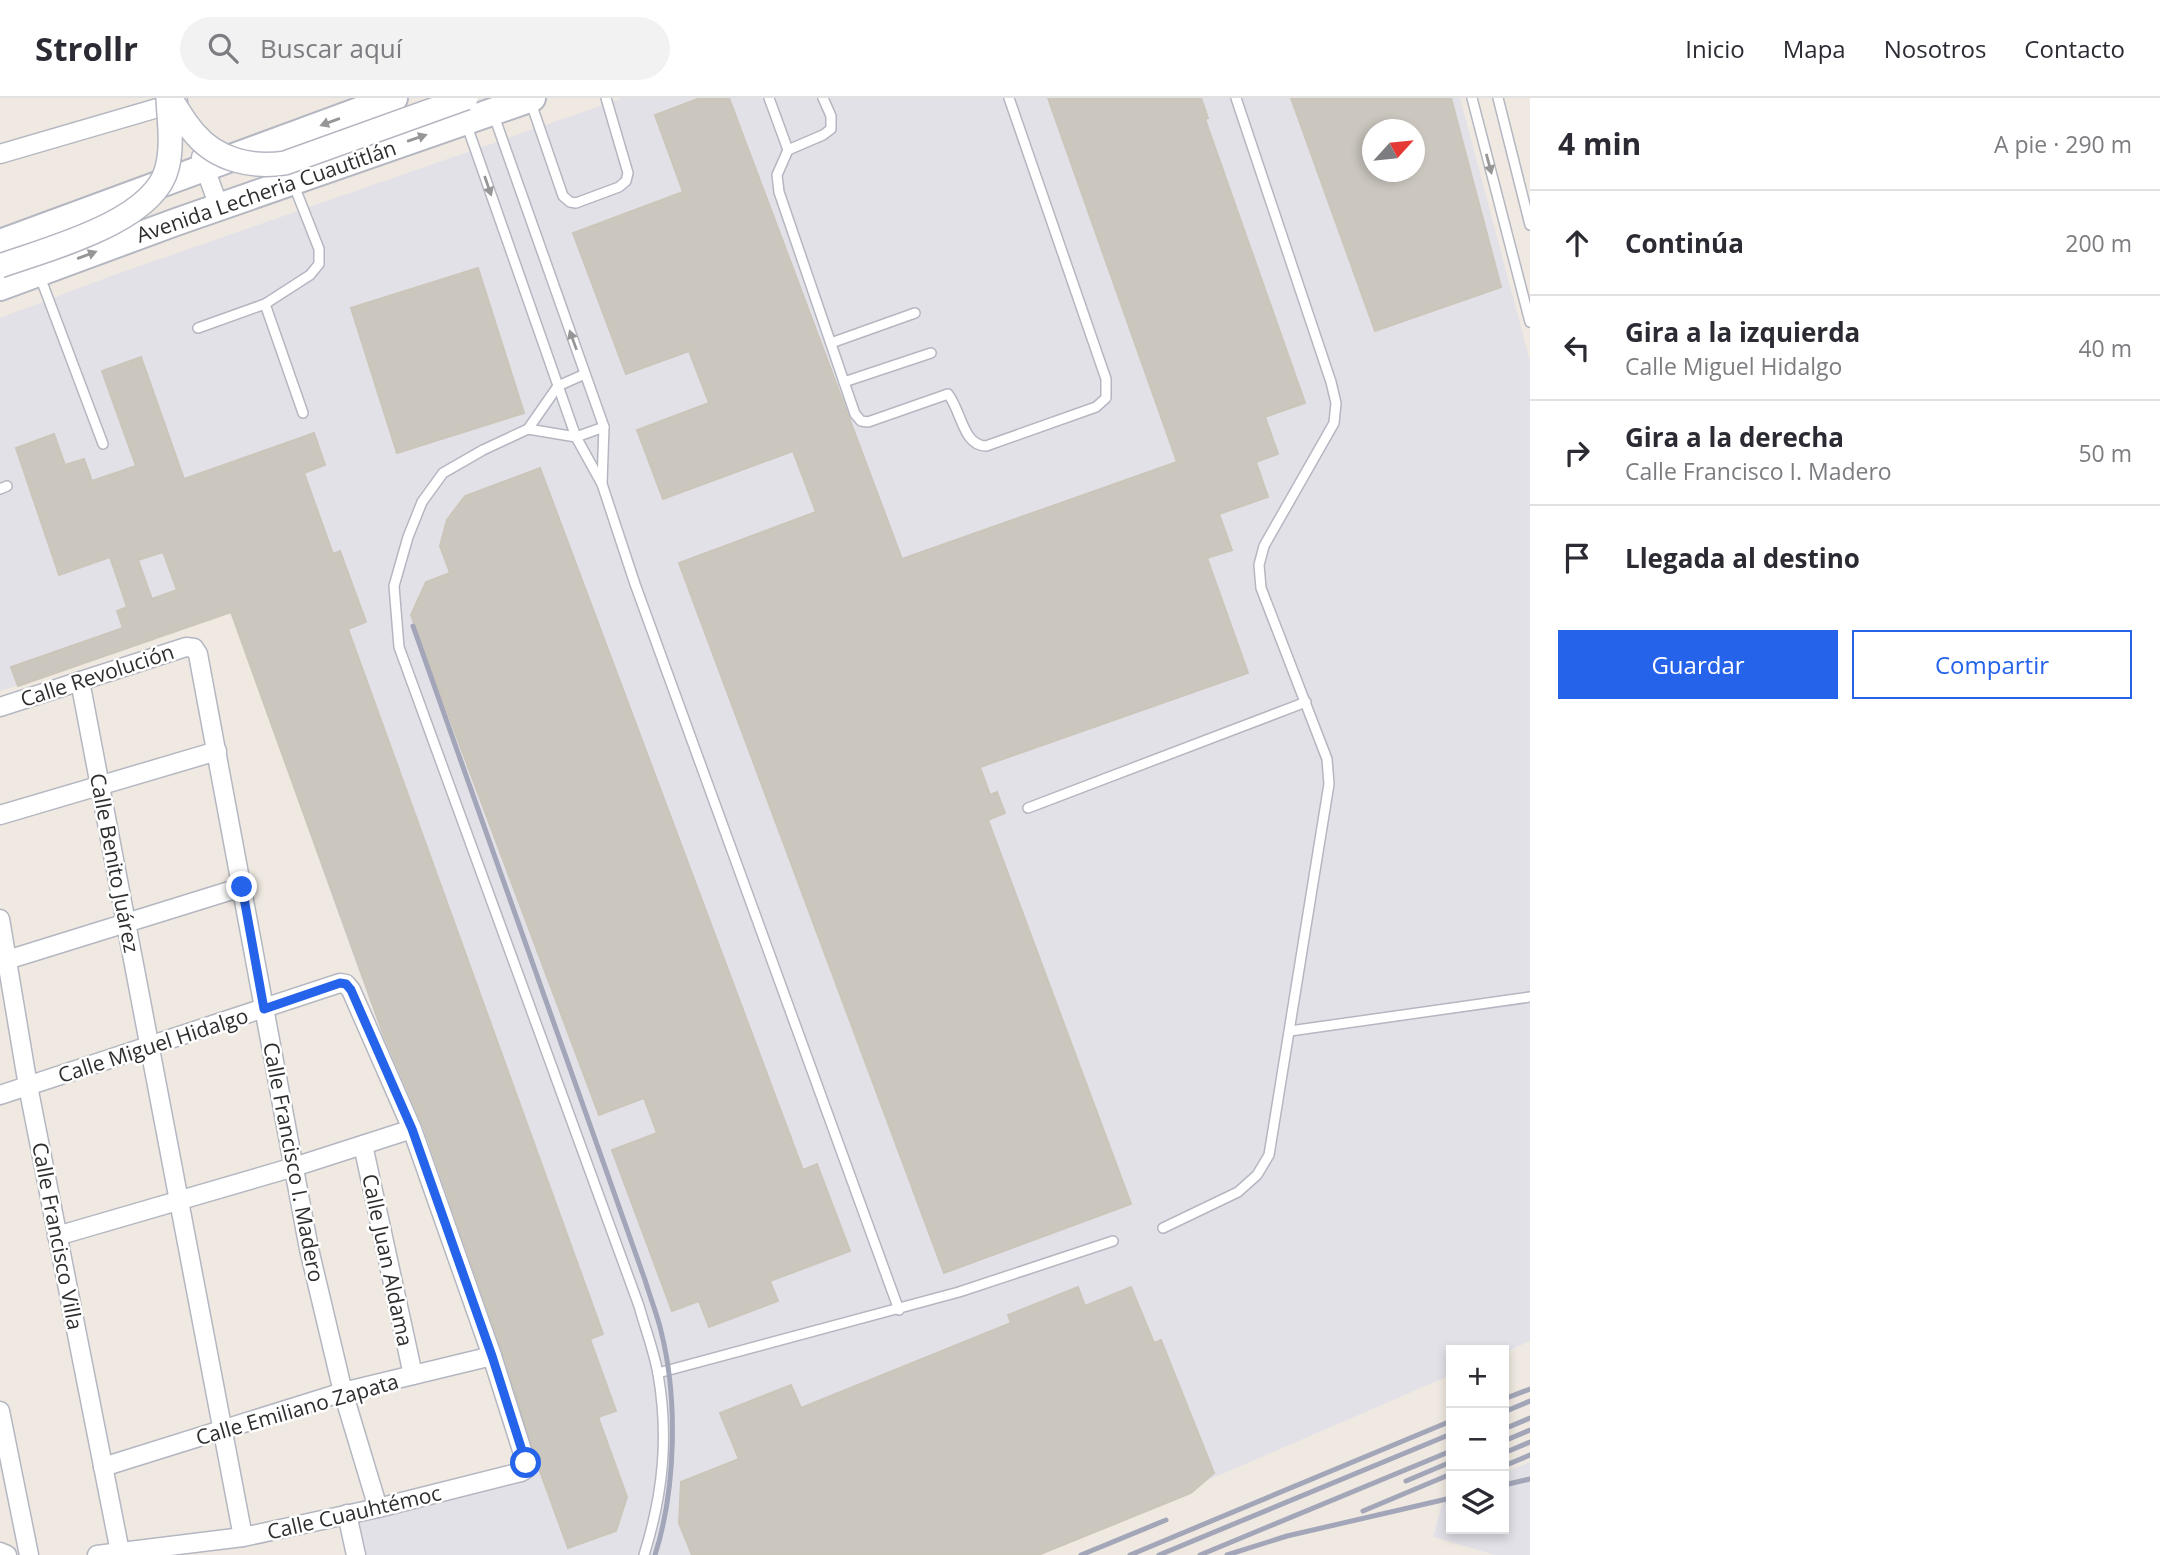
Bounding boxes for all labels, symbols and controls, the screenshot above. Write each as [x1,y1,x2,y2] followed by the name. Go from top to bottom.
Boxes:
[180,17,670,80] search box
[35,26,138,71] text: Strollr
[204,29,242,67] icon: search
[260,30,402,66] text: Buscar aquí
[1685,32,1745,65] text: Inicio
[1783,32,1846,65] text: Mapa
[1884,32,1986,65] text: Nosotros
[2024,32,2125,65] text: Contacto
[319,116,340,127] one-way arrow
[1362,119,1425,182] north arrow
[1558,123,1641,164] text: 4 min
[1994,128,2132,160] text: A pie · 290 m
[407,132,428,143] one-way arrow
[132,133,400,249] street label: Avenida Lecheria Cuautitlán
[1484,153,1495,175] one-way arrow
[483,176,494,197] one-way arrow
[1558,224,1596,262] icon: ahead
[1625,225,1744,261] text: Continúa
[2065,227,2132,259] text: 200 m
[77,249,98,260] one-way arrow
[1625,314,1860,350] text: Gira a la izquierda
[567,329,578,350] one-way arrow
[1558,329,1596,367] icon: left
[2078,332,2132,364] text: 40 m
[1625,350,1842,382] text: Calle Miguel Hidalgo
[1625,419,1844,455] text: Gira a la derecha
[1558,434,1596,472] icon: right
[2078,437,2132,469] text: 50 m
[1625,455,1892,487] text: Calle Francisco I. Madero
[1558,539,1596,577] icon: arrive
[1625,540,1860,576] text: Llegada al destino
[1558,630,1838,699] button: Guardar
[1852,630,2132,699] button: Compartir
[17,637,177,713] street label: Calle Revolución
[84,771,146,955] street label: Calle Benito Juárez
[226,871,257,902] route end
[54,1001,252,1089] street label: Calle Miguel Hidalgo
[257,1040,331,1284] street label: Calle Francisco I. Madero
[26,1140,90,1332] street label: Calle Francisco Villa
[356,1171,420,1349] street label: Calle Juan Aldama
[1446,1345,1509,1534] map controls
[1446,1345,1509,1408] button: +
[192,1367,402,1451] street label: Calle Emiliano Zapata
[1446,1408,1509,1471] button: −
[510,1447,541,1478] route start
[1446,1471,1509,1534] button: layers
[264,1478,444,1546] street label: Calle Cuauhtémoc

